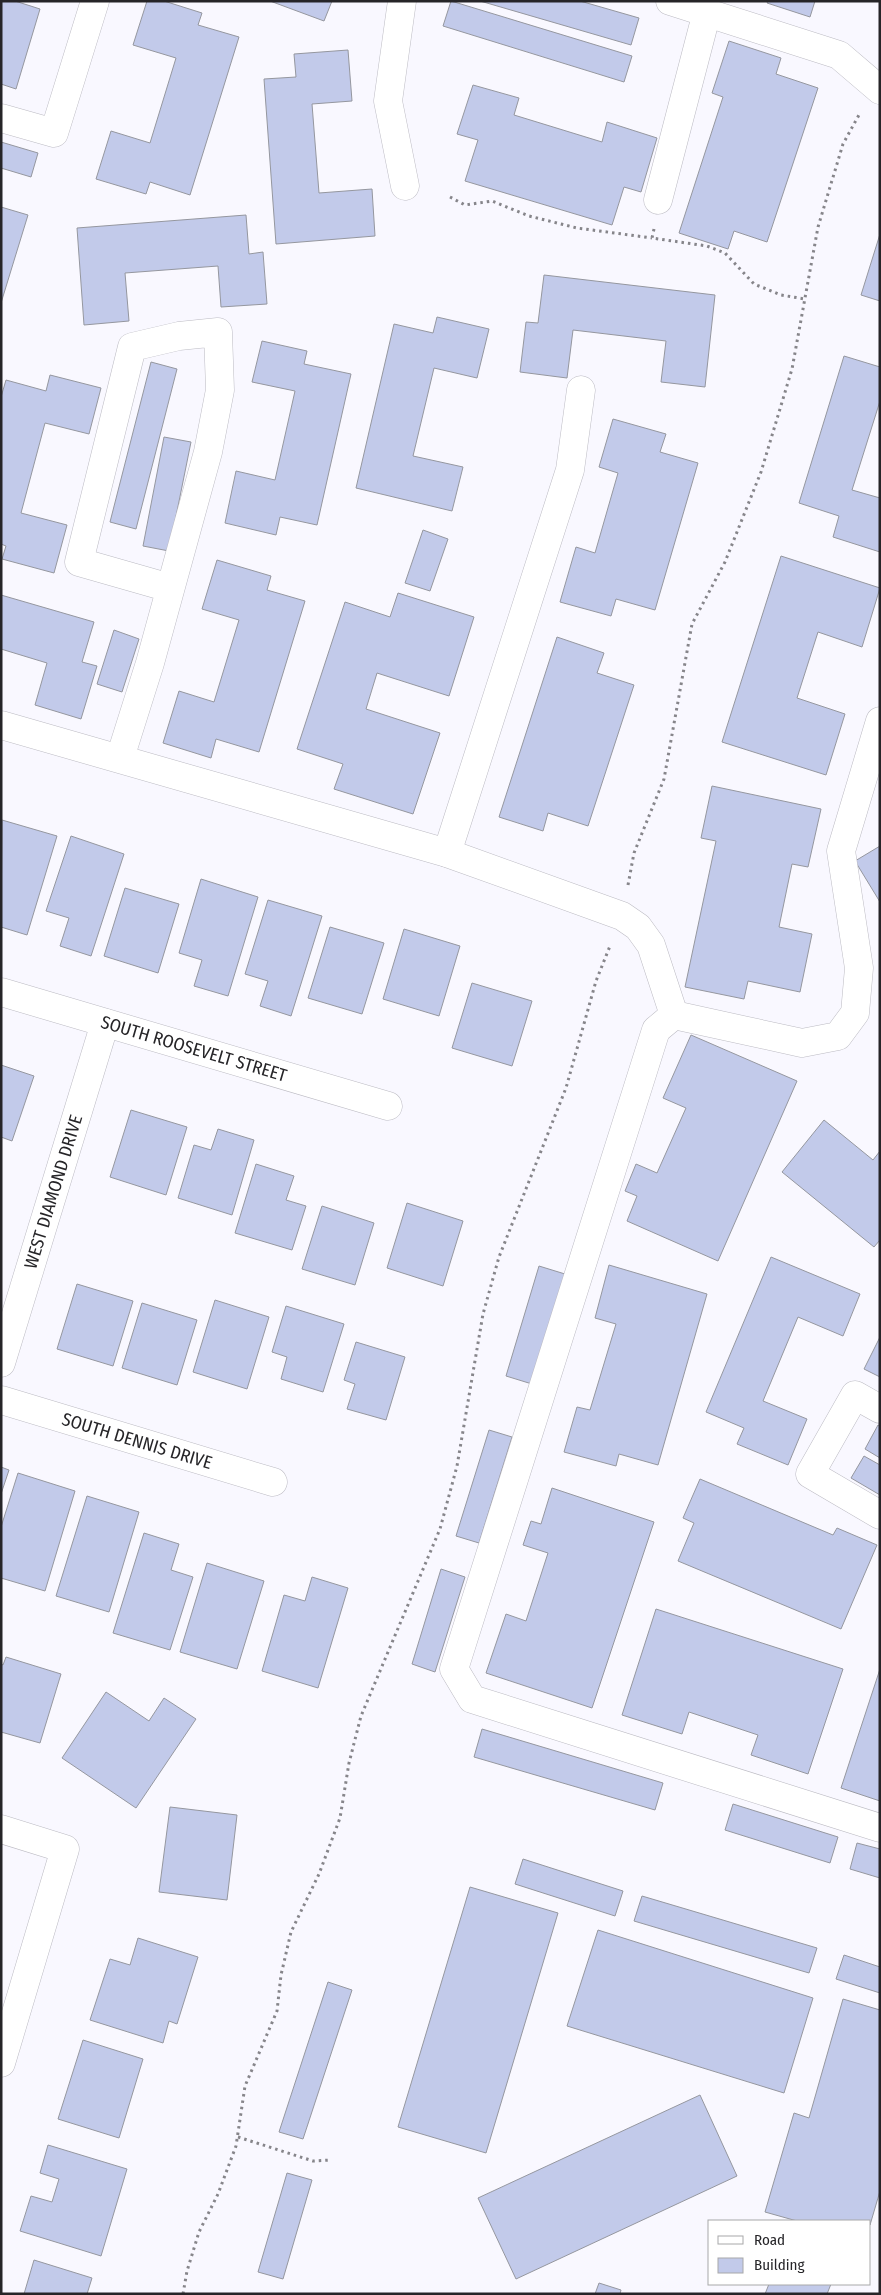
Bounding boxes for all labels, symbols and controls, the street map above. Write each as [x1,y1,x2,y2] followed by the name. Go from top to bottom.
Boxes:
[98,1011,290,1087] street label: SOUTH ROOSEVELT STREET
[19,1112,87,1271] street label: WEST DIAMOND DRIVE
[59,1408,215,1474] street label: SOUTH DENNIS DRIVE
[708,2220,871,2285] legend
[754,2231,785,2249] text: Road
[754,2256,805,2274] text: Building

